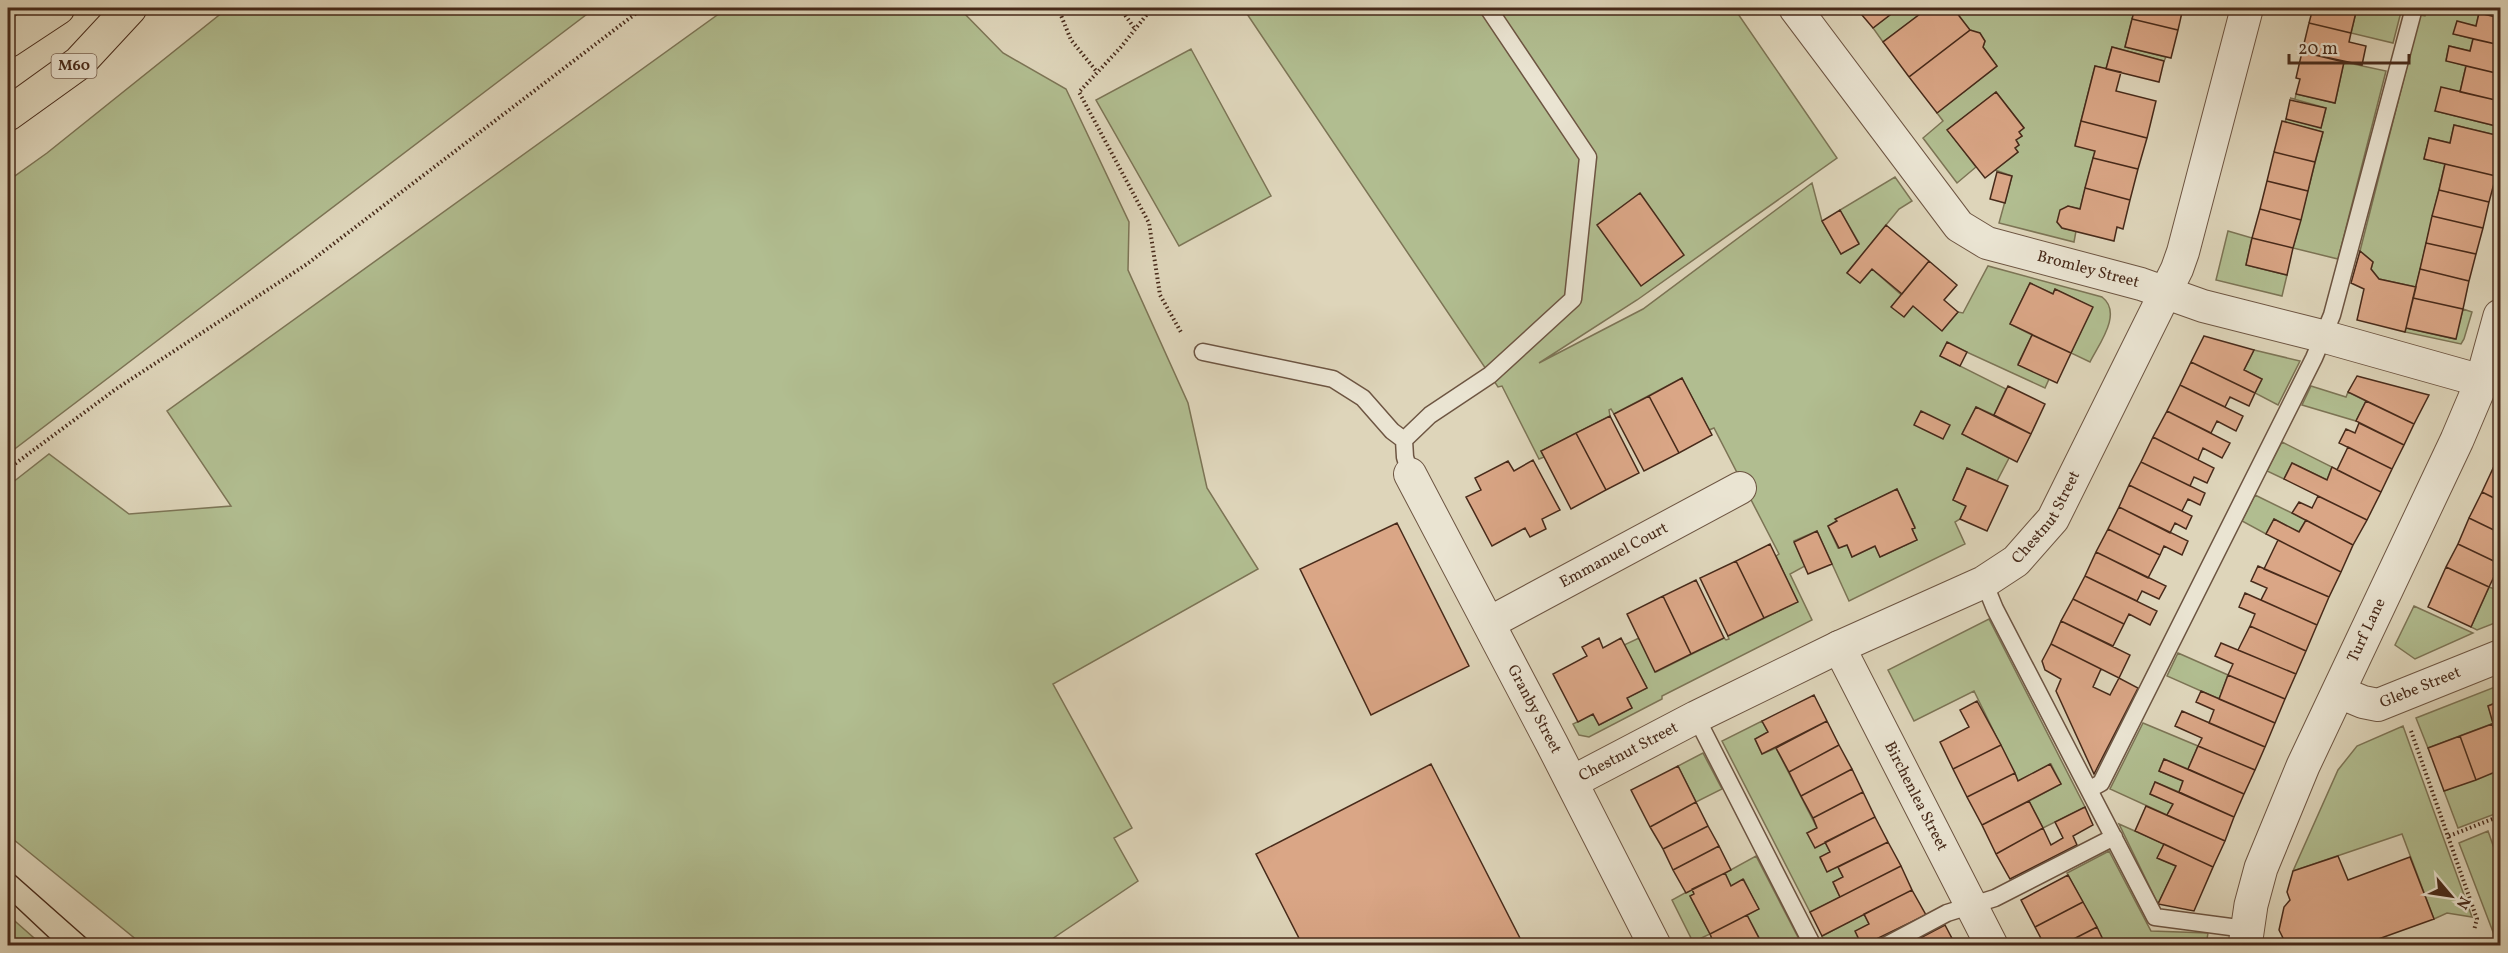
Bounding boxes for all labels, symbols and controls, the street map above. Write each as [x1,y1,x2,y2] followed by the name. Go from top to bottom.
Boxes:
[2289,27,2409,65] scale bar
[2298,37,2338,62] text: 20 m
[52,54,97,78] road number: M60
[2034,246,2142,294] street label: Bromley Street
[2007,467,2086,569] street label: Chestnut Street
[1556,517,1673,594] street label: Emmanuel Court
[2342,595,2392,666] street label: Turf Lane
[1501,661,1566,758] street label: Granby Street
[2377,662,2465,714] street label: Glebe Street
[1575,717,1683,787] street label: Chestnut Street
[1878,738,1953,856] street label: Birchenlea Street
[2421,866,2481,926] north arrow
[2450,892,2475,913] text: N

